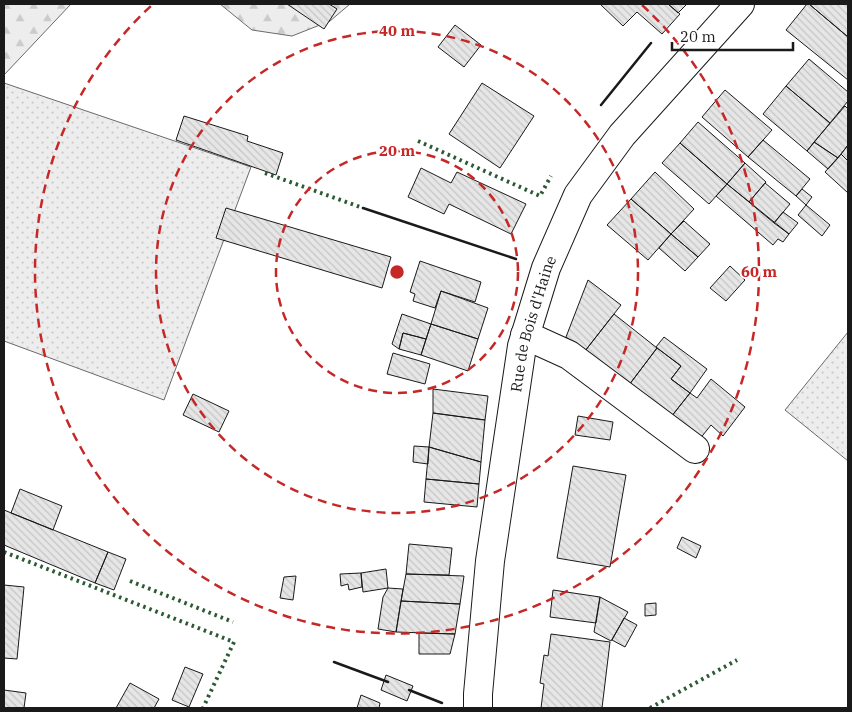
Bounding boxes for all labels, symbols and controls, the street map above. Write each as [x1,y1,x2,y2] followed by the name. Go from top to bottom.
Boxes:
[672,20,793,52] scale bar
[379,21,415,40] text: 40 m
[680,27,716,46] text: 20 m
[379,141,415,160] text: 20 m
[506,252,560,393] street label: Rue de Bois d'Haine
[741,262,777,281] text: 60 m
[388,263,406,281] centre of rings

